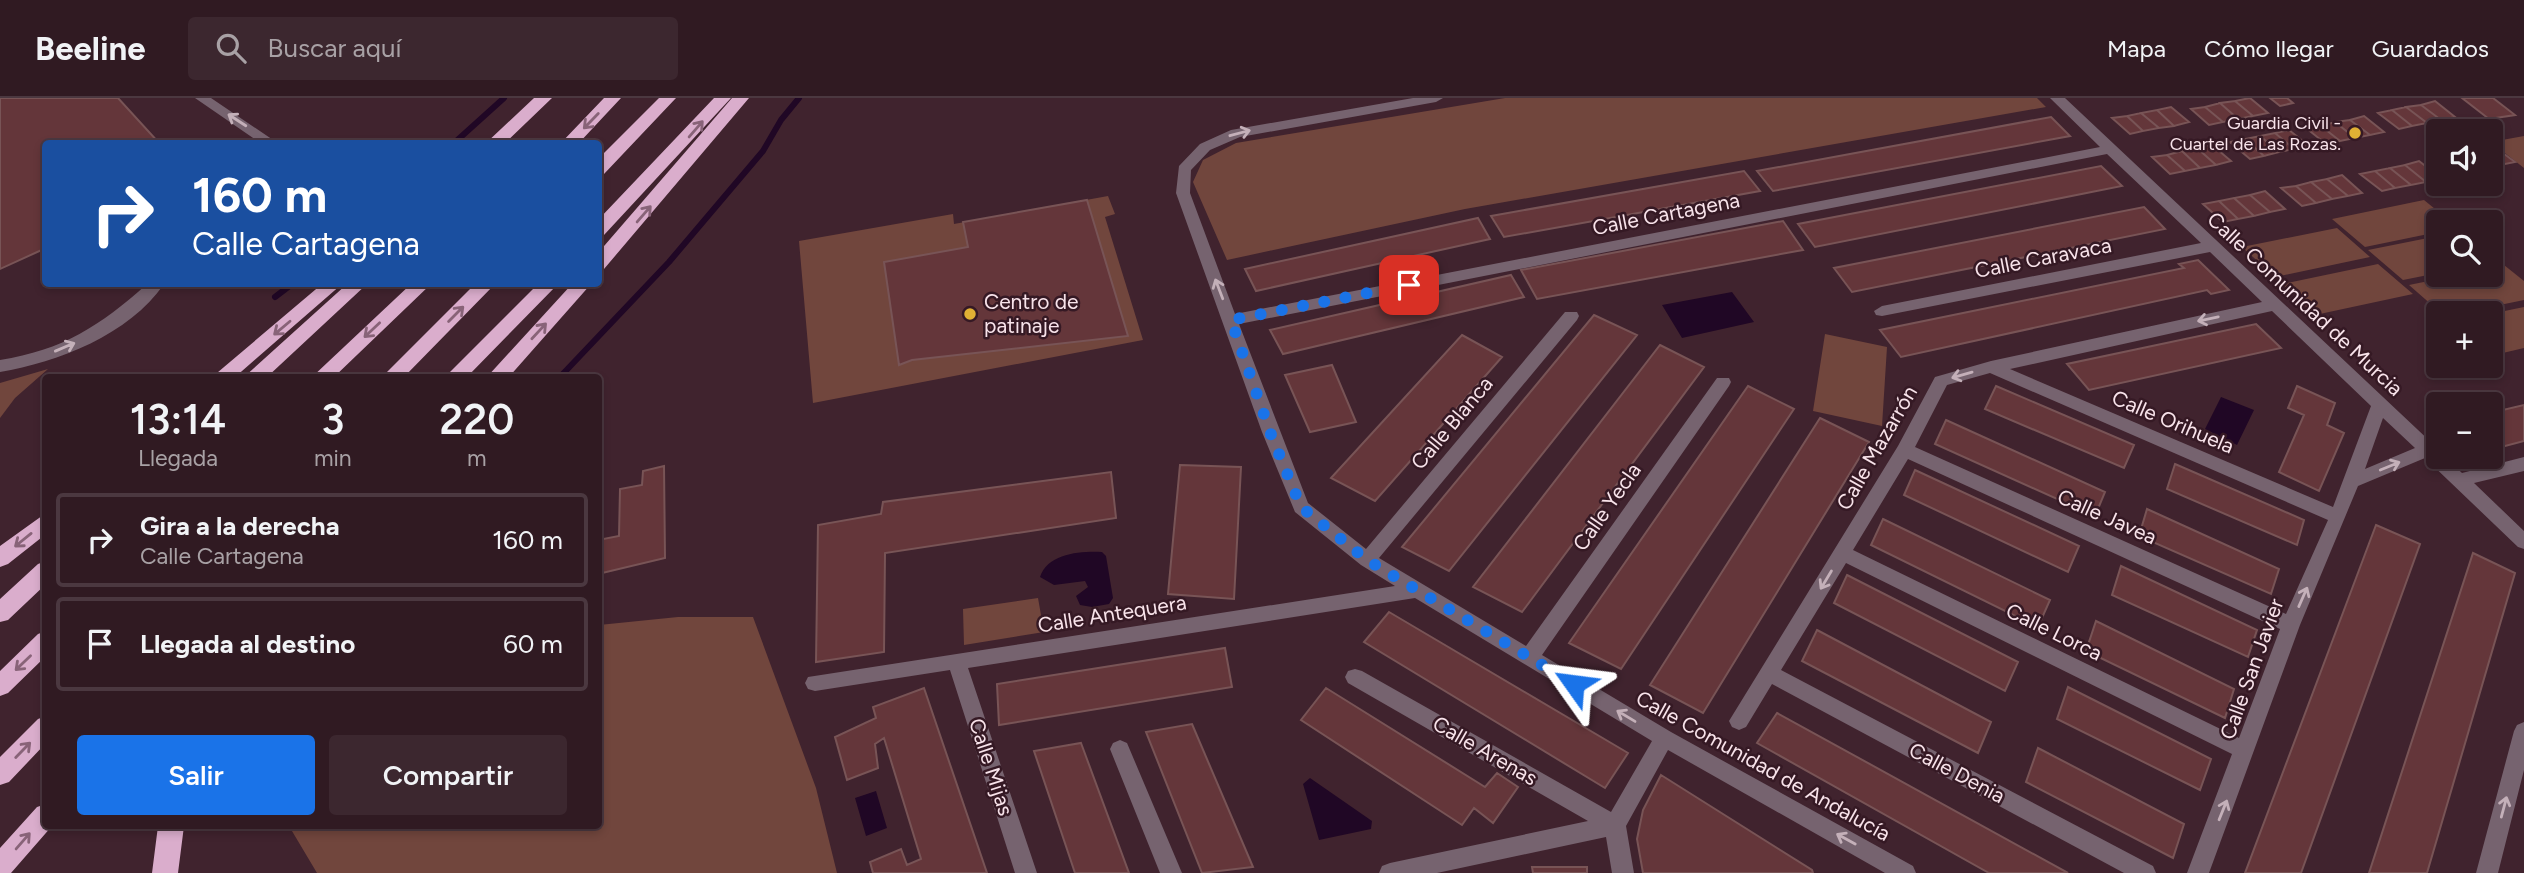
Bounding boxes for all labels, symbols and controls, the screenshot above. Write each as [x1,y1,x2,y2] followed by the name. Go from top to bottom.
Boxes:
[188,17,678,80] search box
[35,29,146,68] text: Beeline
[212,29,250,67] icon: search
[268,32,401,64] text: Buscar aquí
[2107,34,2166,63] text: Mapa
[2204,34,2334,63] text: Cómo llegar
[2372,34,2489,63] text: Guardados
[583,112,600,129] one-way arrow
[2170,112,2341,155] place label: Guardia Civil - Cuartel de Las Rozas.
[228,113,248,127] one-way arrow
[2426,119,2503,469] map controls
[2426,119,2503,196] button: sound
[688,120,704,138] one-way arrow
[2347,125,2363,141] marker: Guardia Civil - Cuartel de Las Rozas.
[1228,126,1251,139] one-way arrow
[192,165,327,224] text: 160 m
[77,168,168,259] icon: right
[1590,187,1742,240] street label: Calle Cartagena
[635,206,652,223] one-way arrow
[2202,206,2408,401] street label: Calle Comunidad de Murcia
[2426,210,2503,287] button: search
[192,225,420,263] text: Calle Cartagena
[1972,232,2113,283] street label: Calle Caravaca
[1379,255,1439,315] pin
[1390,266,1428,304] icon: arrive
[1212,279,1225,301] one-way arrow
[984,289,1079,338] place label: Centro de patinaje
[2426,301,2503,378] button: +
[447,305,464,322] one-way arrow
[962,306,978,322] marker: Centro de patinaje
[2197,313,2220,327] one-way arrow
[273,320,291,336] one-way arrow
[364,322,381,339] one-way arrow
[531,323,548,340] one-way arrow
[54,340,75,353] one-way arrow
[1952,369,1974,382] one-way arrow
[1405,371,1498,474] street label: Calle Blanca
[1831,381,1922,514] street label: Calle Mazarrón
[2108,385,2238,458] street label: Calle Orihuela
[2426,392,2503,469] button: −
[130,394,226,445] text: 13:14
[321,394,344,445] text: 3
[439,394,514,445] text: 220
[138,444,218,472] text: Llegada
[314,444,352,472] text: min
[467,444,487,472] text: m
[1567,458,1646,555] street label: Calle Yecla
[2379,458,2400,471] one-way arrow
[2054,484,2161,550] street label: Calle Javea
[140,510,340,542] text: Gira a la derecha
[81,521,119,559] icon: right
[492,524,563,556] text: 160 m
[14,532,32,548] one-way arrow
[140,542,304,570] text: Calle Cartagena
[1819,569,1833,589] one-way arrow
[2297,587,2310,608] one-way arrow
[1036,589,1188,638] street label: Calle Antequera
[2214,595,2289,743] street label: Calle San Javier
[2002,598,2106,666] street label: Calle Lorca
[81,625,119,663] icon: arrive
[140,628,355,660] text: Llegada al destino
[503,628,563,660] text: 60 m
[1537,647,1611,721] position arrow
[15,655,32,672] one-way arrow
[1632,685,1895,846] street label: Calle Comunidad de Andalucía
[1617,708,1637,722] one-way arrow
[1428,711,1542,791] street label: Calle Arenas
[964,715,1019,819] street label: Calle Mijas
[77,735,315,815] button: Salir
[329,735,567,815] button: Compartir
[1905,737,2009,808] street label: Calle Denia
[14,742,31,759] one-way arrow
[2498,796,2511,819] one-way arrow
[2217,799,2230,821] one-way arrow
[15,832,31,850] one-way arrow
[1836,832,1856,846] one-way arrow

